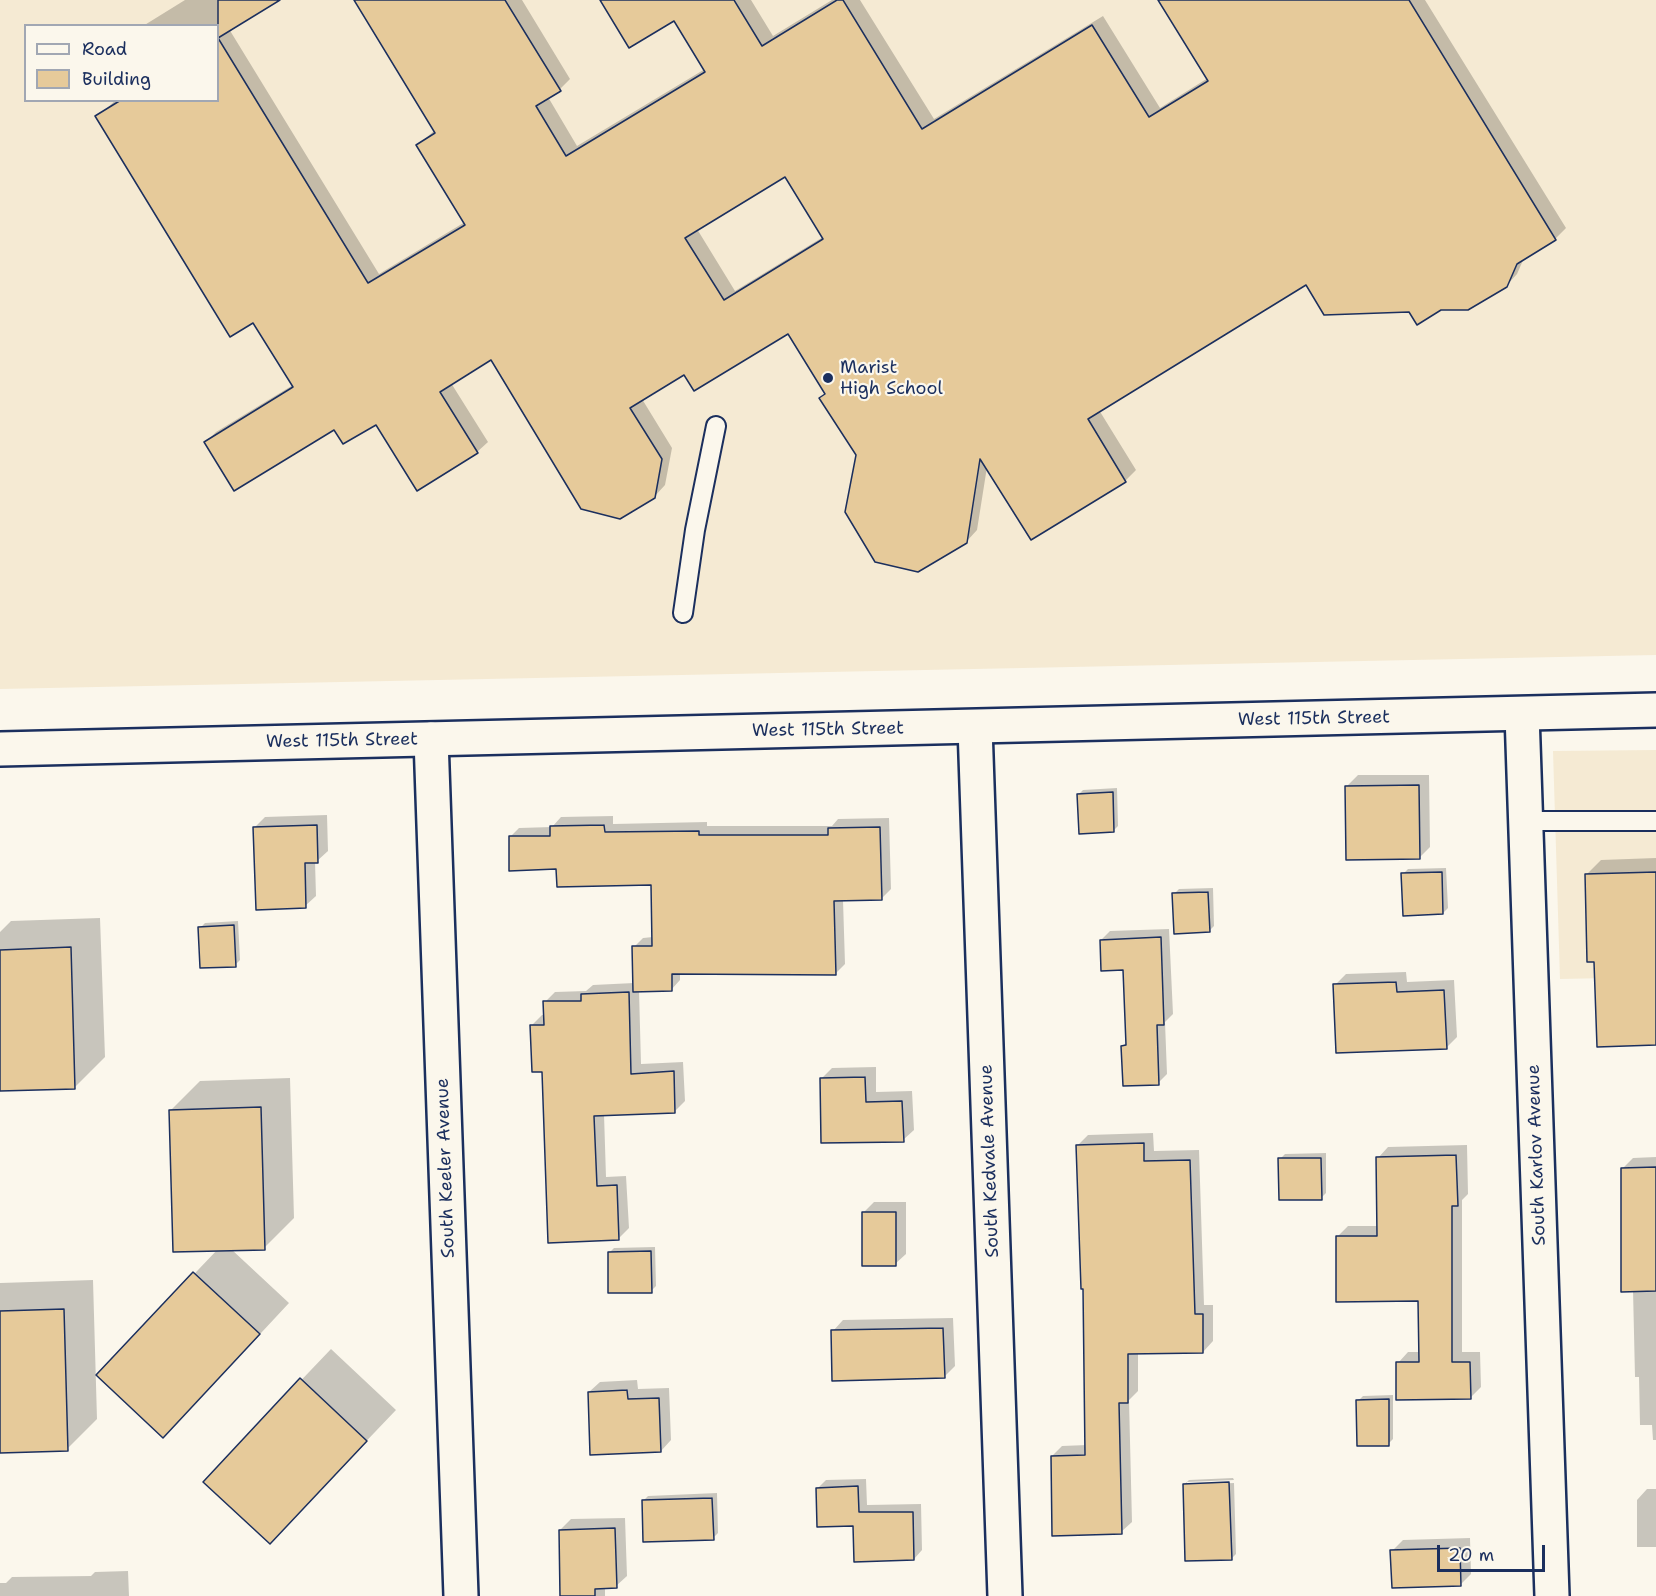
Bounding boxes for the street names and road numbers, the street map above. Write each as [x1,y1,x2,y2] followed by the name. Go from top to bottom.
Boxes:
[1238,707,1390,731] street label: West 115th Street
[752,718,904,742] street label: West 115th Street
[266,729,418,753] street label: West 115th Street
[976,1064,1004,1258] street label: South Kedvale Avenue
[1523,1064,1551,1246] street label: South Karlov Avenue
[432,1078,460,1258] street label: South Keeler Avenue

